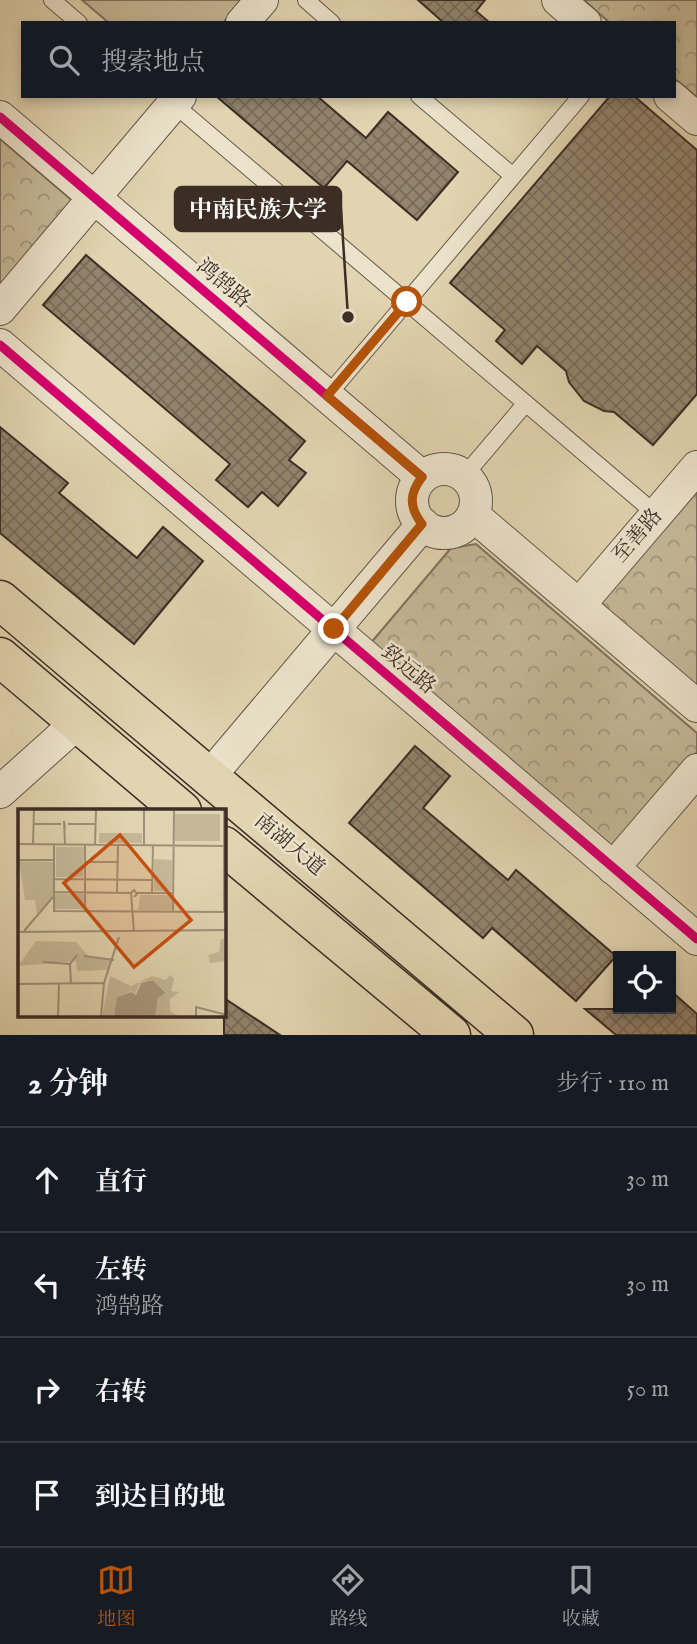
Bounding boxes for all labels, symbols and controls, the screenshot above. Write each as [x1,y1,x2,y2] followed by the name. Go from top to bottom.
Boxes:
[21,21,676,98] search box
[45,41,83,79] icon: search
[101,46,205,79] text: 搜索地点
[175,187,341,231] callout: 中南民族大学
[189,196,327,225] text: 中南民族大学
[190,253,256,315] street label: 鸿鹄路
[391,286,422,317] route start
[607,503,669,569] street label: 至善路
[318,613,349,644] route end
[375,639,441,701] street label: 致远路
[248,808,330,882] street label: 南湖大道
[18,809,226,1018] inset map
[613,951,676,1014] map controls
[613,951,676,1014] button: locate
[28,1066,109,1104] text: 2 分钟
[557,1069,669,1098] text: 步行 · 110 m
[28,1161,66,1199] icon: ahead
[626,1165,669,1194] text: 30 m
[95,1166,147,1199] text: 直行
[95,1254,147,1287] text: 左转
[28,1266,66,1304] icon: left
[626,1270,669,1299] text: 30 m
[95,1292,164,1321] text: 鸿鹄路
[28,1371,66,1409] icon: right
[627,1375,669,1404] text: 50 m
[95,1376,147,1409] text: 右转
[28,1476,66,1514] icon: arrive
[95,1481,225,1514] text: 到达目的地
[97,1561,135,1632] tab: 地图
[329,1561,368,1632] tab: 路线
[562,1561,600,1632] tab: 收藏

